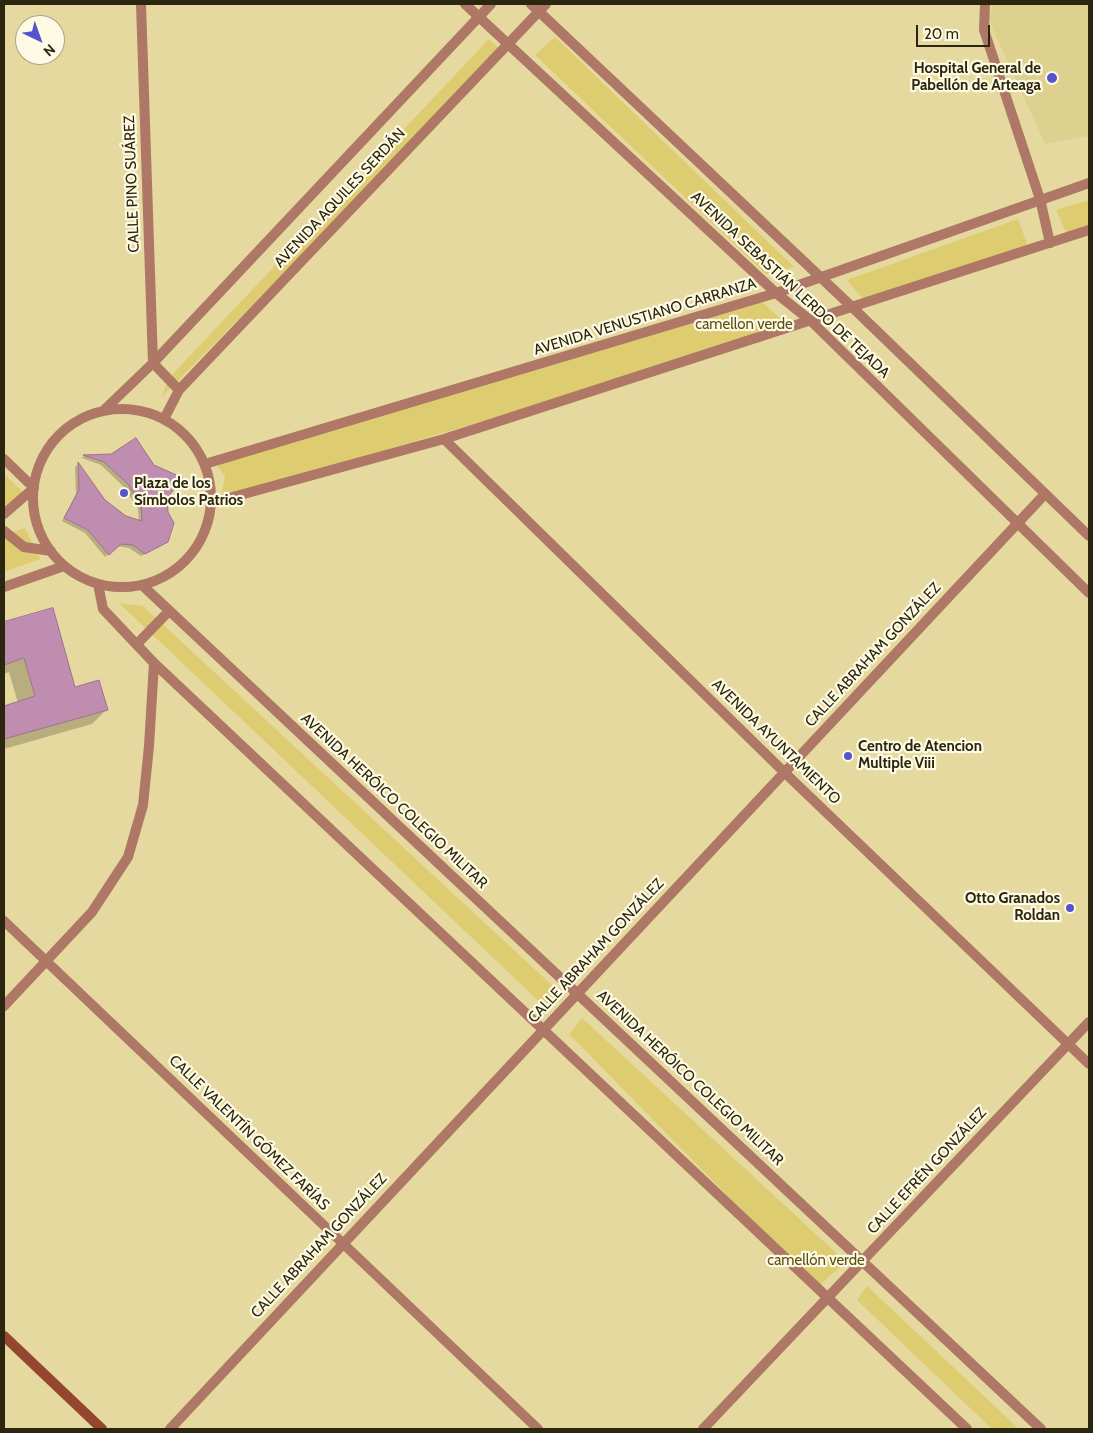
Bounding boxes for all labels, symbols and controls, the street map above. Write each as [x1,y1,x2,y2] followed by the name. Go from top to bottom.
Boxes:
[15,15,65,65] north arrow
[918,15,992,47] scale bar
[924,25,959,43] text: 20 m
[40,40,59,60] text: N
[911,60,1041,95] place label: Hospital General de Pabellón de Arteaga
[1045,71,1059,85] marker: Hospital General de Pabellón de Arteaga
[121,115,143,253] street label: CALLE PINO SUÁREZ
[271,125,409,271] street label: AVENIDA AQUILES SERDÁN
[687,188,893,382] street label: AVENIDA SEBASTIÁN LERDO DE TEJADA
[532,275,758,359] street label: AVENIDA VENUSTIANO CARRANZA
[695,316,793,334] park label: camellon verde
[134,475,243,510] place label: Plaza de los Símbolos Patrios
[118,487,130,499] marker: Plaza de los Símbolos Patrios
[801,579,945,731] street label: CALLE ABRAHAM GONZÁLEZ
[708,676,844,808] street label: AVENIDA AYUNTAMIENTO
[297,710,491,892] street label: AVENIDA HERÓICO COLEGIO MILITAR
[858,738,982,773] place label: Centro de Atencion Multiple Viii
[842,750,854,762] marker: Centro de Atencion Multiple Viii
[524,875,668,1027] street label: CALLE ABRAHAM GONZÁLEZ
[965,890,1060,925] place label: Otto Granados Roldan
[1064,902,1076,914] marker: Otto Granados Roldan
[593,987,787,1169] street label: AVENIDA HERÓICO COLEGIO MILITAR
[165,1052,333,1214] street label: CALLE VALENTÍN GÓMEZ FARÍAS
[864,1104,990,1238] street label: CALLE EFRÉN GONZÁLEZ
[247,1170,391,1322] street label: CALLE ABRAHAM GONZÁLEZ
[767,1252,865,1270] park label: camellón verde

